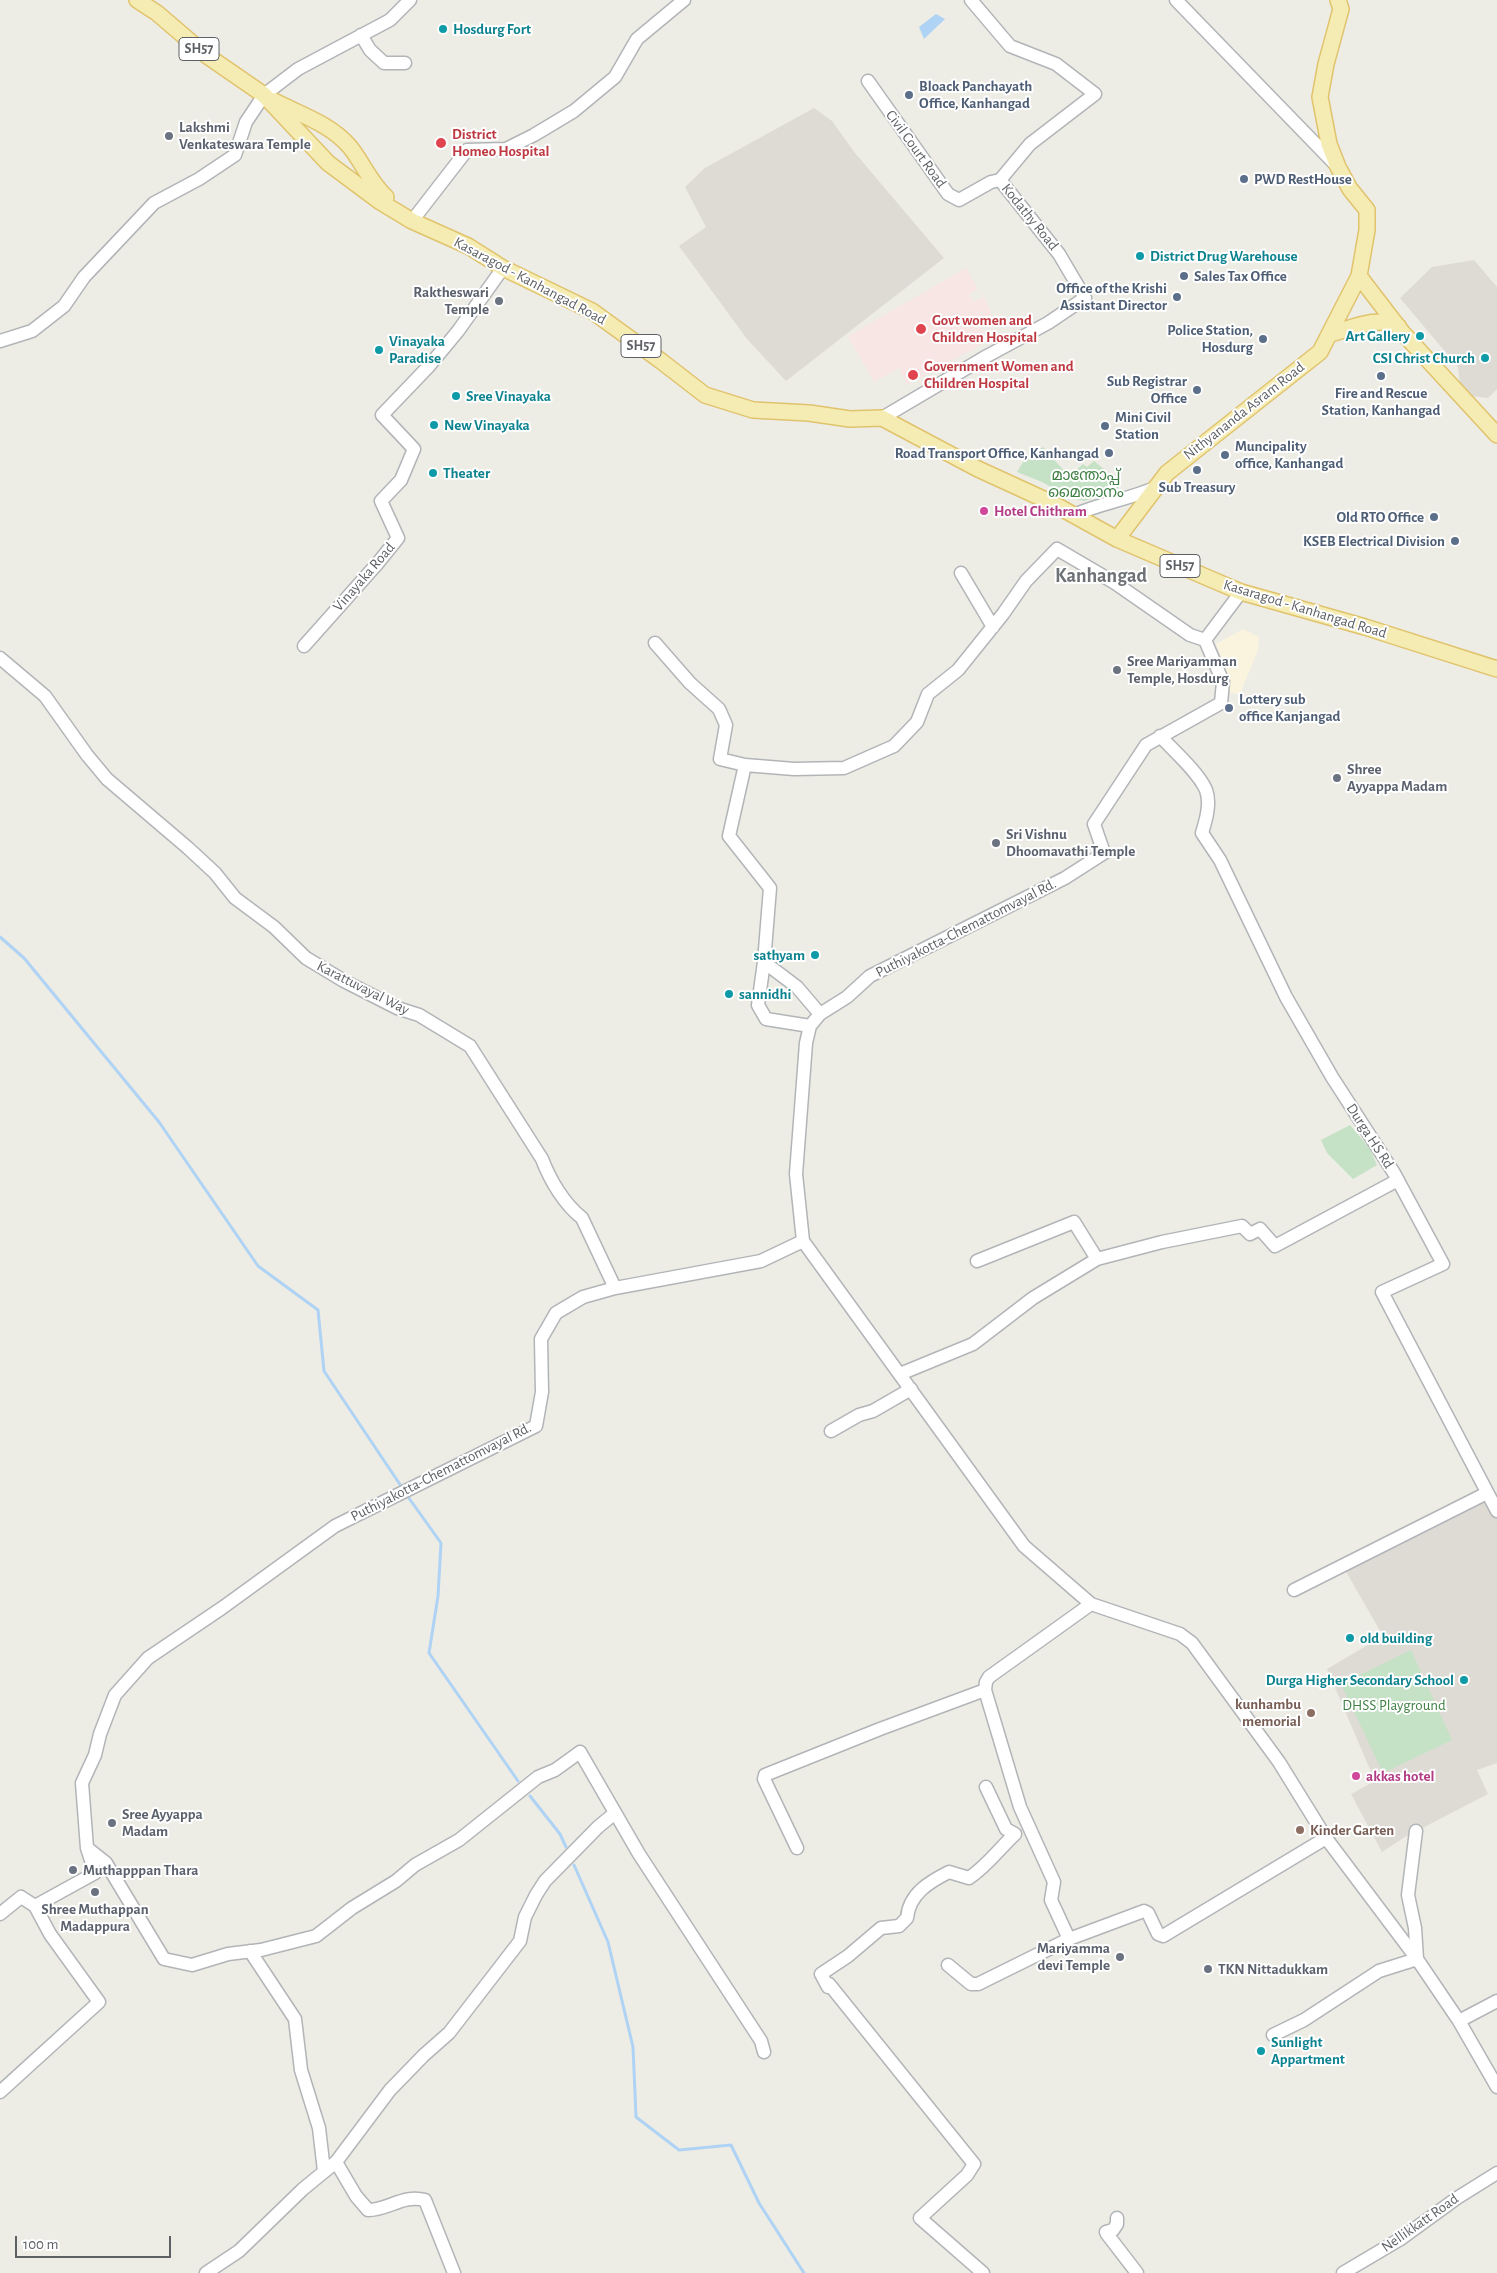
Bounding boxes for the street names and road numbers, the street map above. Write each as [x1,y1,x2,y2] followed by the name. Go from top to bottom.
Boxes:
[179,38,219,61] road number: SH57
[882,107,950,191] street label: Civil Court Road
[998,180,1062,254] street label: Kodathy Road
[451,233,609,329] street label: Kasaragod - Kanhangad Road
[621,334,661,358] road number: SH57
[1180,358,1308,464] street label: Nithyananda Asram Road
[329,539,399,615] street label: Vinayaka Road
[1160,554,1200,578] road number: SH57
[1221,576,1389,642] street label: Kasaragod - Kanhangad Road
[873,874,1059,982] street label: Puthiyakotta-Chemattomvayal Rd.
[314,957,412,1019] street label: Karattuvayal Way
[1342,1100,1398,1172] street label: Durga HS Rd
[348,1418,534,1526] street label: Puthiyakotta-Chemattomvayal Rd.
[1378,2190,1462,2256] street label: Nellikkatt Road

